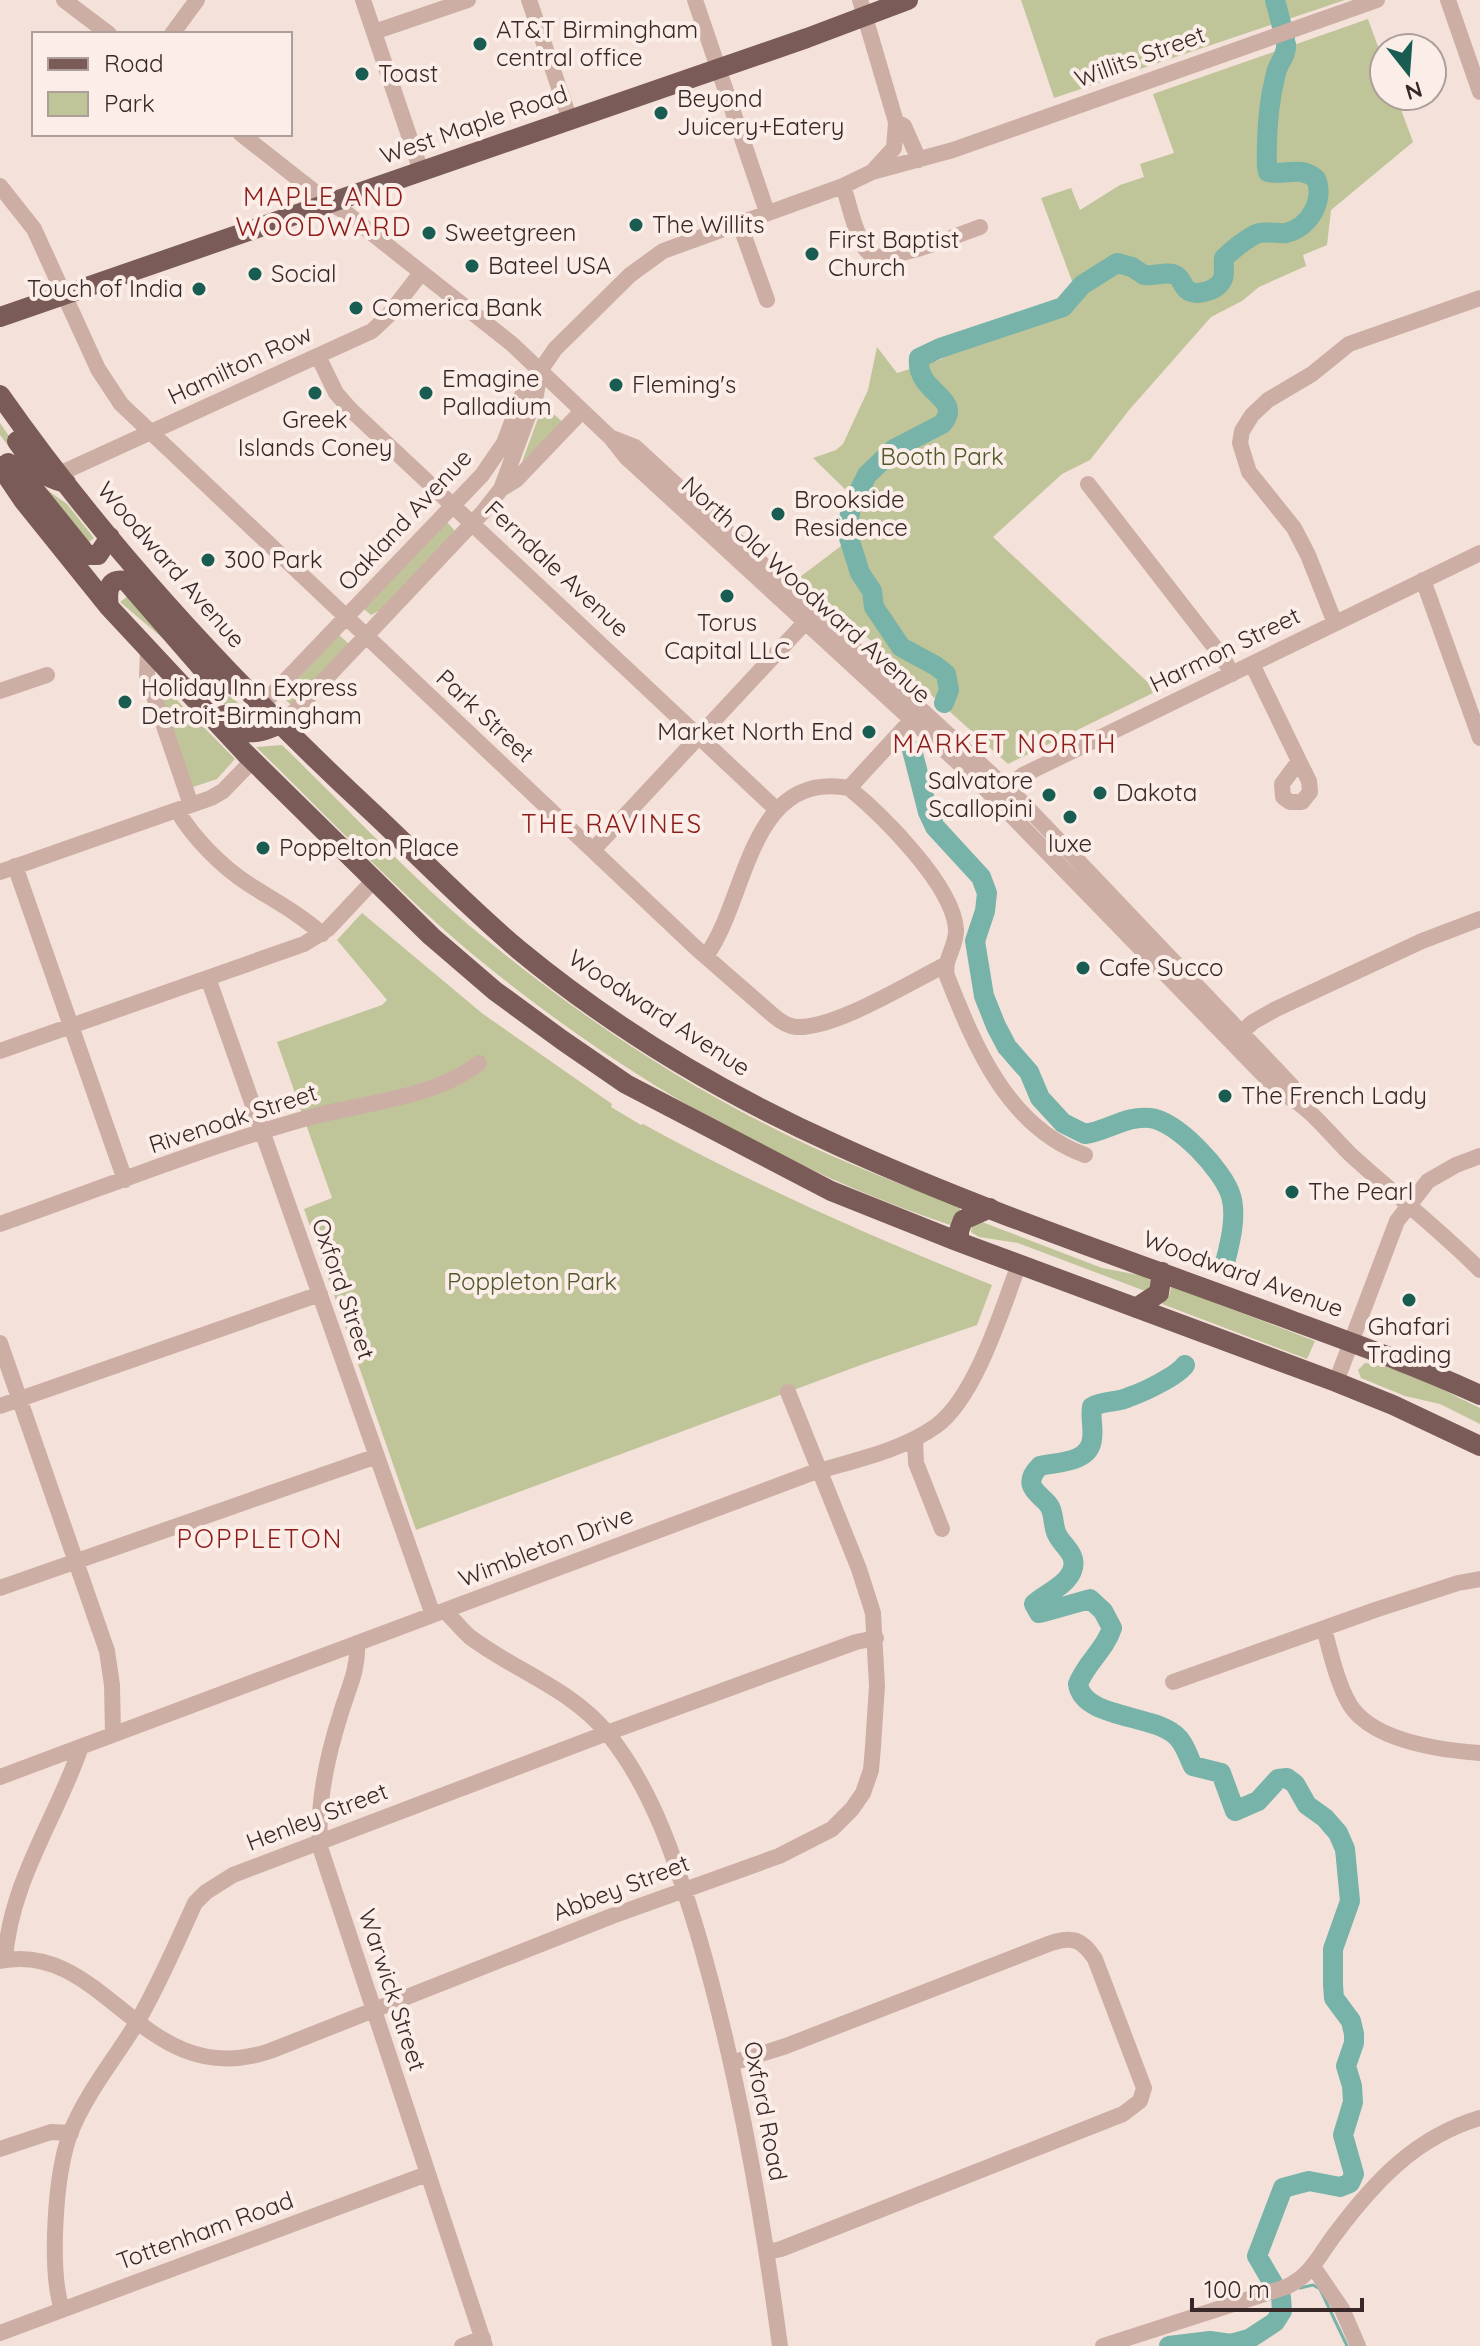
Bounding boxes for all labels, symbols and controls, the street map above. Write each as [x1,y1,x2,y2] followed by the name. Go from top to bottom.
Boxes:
[496,14,698,72] place label: AT&T Birmingham central office
[1070,19,1209,94] street label: Willits Street
[32,32,292,136] legend
[1368,32,1448,112] north arrow
[471,35,489,53] marker: AT&T Birmingham central office
[104,48,164,78] text: Road
[378,58,438,88] place label: Toast
[353,65,371,83] marker: Toast
[1402,75,1426,107] text: N
[376,78,571,170] street label: West Maple Road
[677,83,845,141] place label: Beyond Juicery+Eatery
[104,88,155,118] text: Park
[652,104,670,122] marker: Beyond Juicery+Eatery
[236,180,412,243] district label: MAPLE AND WOODWARD
[652,209,765,239] place label: The Willits
[627,216,645,234] marker: The Willits
[445,217,576,247] place label: Sweetgreen
[420,224,438,242] marker: Sweetgreen
[828,224,959,282] place label: First Baptist Church
[803,245,821,263] marker: First Baptist Church
[488,250,611,280] place label: Bateel USA
[463,257,481,275] marker: Bateel USA
[271,258,337,288] place label: Social
[246,265,264,283] marker: Social
[27,273,183,303] place label: Touch of India
[190,280,208,298] marker: Touch of India
[372,292,542,322] place label: Comerica Bank
[347,299,365,317] marker: Comerica Bank
[163,318,316,411] street label: Hamilton Row
[442,363,552,421] place label: Emagine Palladium
[632,369,736,399] place label: Fleming's
[607,376,625,394] marker: Fleming's
[306,384,324,402] marker: Greek Islands Coney
[417,384,435,402] marker: Emagine Palladium
[238,404,392,462] place label: Greek Islands Coney
[880,441,1004,471] park label: Booth Park
[331,442,478,596] street label: Oakland Avenue
[676,469,938,709] street label: North Old Woodward Avenue
[91,475,252,654] street label: Woodward Avenue
[794,484,908,542] place label: Brookside Residence
[479,494,636,643] street label: Ferndale Avenue
[769,505,787,523] marker: Brookside Residence
[224,544,323,574] place label: 300 Park
[199,551,217,569] marker: 300 Park
[718,587,736,605] marker: Torus Capital LLC
[1145,600,1305,698] street label: Harmon Street
[664,607,790,665] place label: Torus Capital LLC
[430,662,541,768] street label: Park Street
[141,672,362,730] place label: Holiday Inn Express Detroit-Birmingham
[116,693,134,711] marker: Holiday Inn Express Detroit-Birmingham
[657,716,853,746] place label: Market North End
[860,723,878,741] marker: Market North End
[892,727,1118,760] district label: MARKET NORTH
[928,765,1033,823] place label: Salvatore Scallopini
[1116,777,1197,807] place label: Dakota
[1091,784,1109,802] marker: Dakota
[1040,786,1058,804] marker: Salvatore Scallopini
[521,807,703,840] district label: THE RAVINES
[1061,808,1079,826] marker: luxe
[1048,828,1092,858] place label: luxe
[279,832,459,862] place label: Poppelton Place
[254,839,272,857] marker: Poppelton Place
[563,942,756,1082] street label: Woodward Avenue
[1099,952,1224,982] place label: Cafe Succo
[1074,959,1092,977] marker: Cafe Succo
[145,1077,321,1159] street label: Rivenoak Street
[1241,1080,1427,1110] place label: The French Lady
[1216,1087,1234,1105] marker: The French Lady
[1308,1176,1413,1206] place label: The Pearl
[1283,1183,1301,1201] marker: The Pearl
[306,1214,382,1363] street label: Oxford Street
[1139,1223,1348,1323] street label: Woodward Avenue
[447,1266,617,1296] park label: Poppleton Park
[1400,1291,1418,1309] marker: Ghafari Trading
[1366,1311,1452,1369] place label: Ghafari Trading
[454,1499,637,1593] street label: Wimbleton Drive
[176,1522,344,1555] district label: POPPLETON
[242,1775,392,1857] street label: Henley Street
[548,1847,693,1927] street label: Abbey Street
[353,1905,433,2074] street label: Warwick Street
[738,2039,794,2183] street label: Oxford Road
[112,2184,297,2276] street label: Tottenham Road
[1192,2262,1362,2312] scale bar
[1204,2274,1270,2304] text: 100 m

